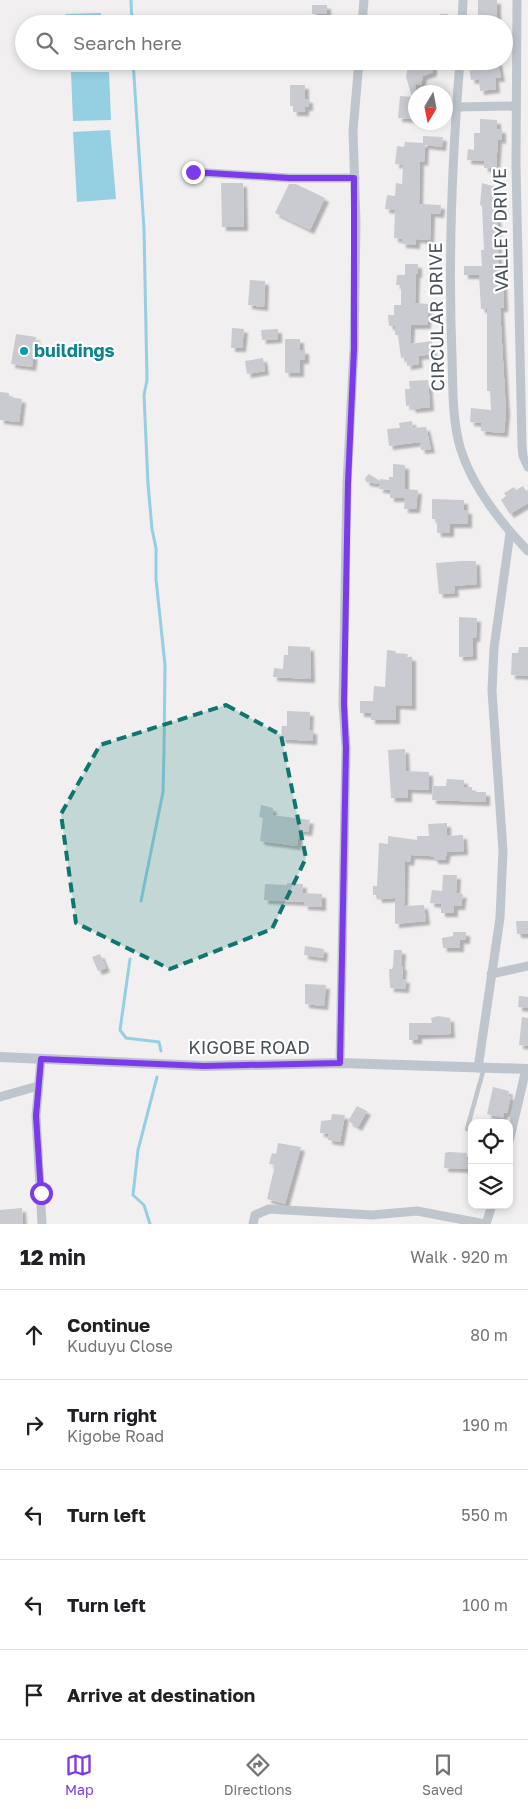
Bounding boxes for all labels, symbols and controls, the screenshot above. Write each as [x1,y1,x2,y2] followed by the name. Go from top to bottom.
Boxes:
[15,15,513,70] search box
[33,29,61,57] icon: search
[73,31,182,54] text: Search here
[408,85,453,130] north arrow
[182,161,205,184] route end
[488,168,512,292] street label: VALLEY DRIVE
[424,243,448,392] street label: CIRCULAR DRIVE
[34,339,115,361] place label: buildings
[18,345,30,357] marker: buildings
[188,1036,310,1058] street label: KIGOBE ROAD
[468,1119,513,1209] map controls
[468,1119,513,1164] button: locate
[468,1164,513,1209] button: layers
[30,1182,53,1205] route start
[20,1244,86,1270] text: 12 min
[410,1247,508,1267] text: Walk · 920 m
[67,1313,150,1336] text: Continue
[20,1321,48,1349] icon: ahead
[470,1325,508,1345] text: 80 m
[67,1336,173,1356] text: Kuduyu Close
[67,1403,157,1426] text: Turn right
[20,1411,48,1439] icon: right
[462,1415,508,1435] text: 190 m
[67,1426,164,1446] text: Kigobe Road
[20,1501,48,1529] icon: left
[67,1503,146,1526] text: Turn left
[461,1505,508,1525] text: 550 m
[20,1591,48,1619] icon: left
[67,1593,146,1616] text: Turn left
[462,1595,508,1615] text: 100 m
[20,1681,48,1709] icon: arrive
[67,1683,255,1706] text: Arrive at destination
[65,1751,94,1798] tab: Map
[224,1751,292,1798] tab: Directions
[422,1751,463,1798] tab: Saved

